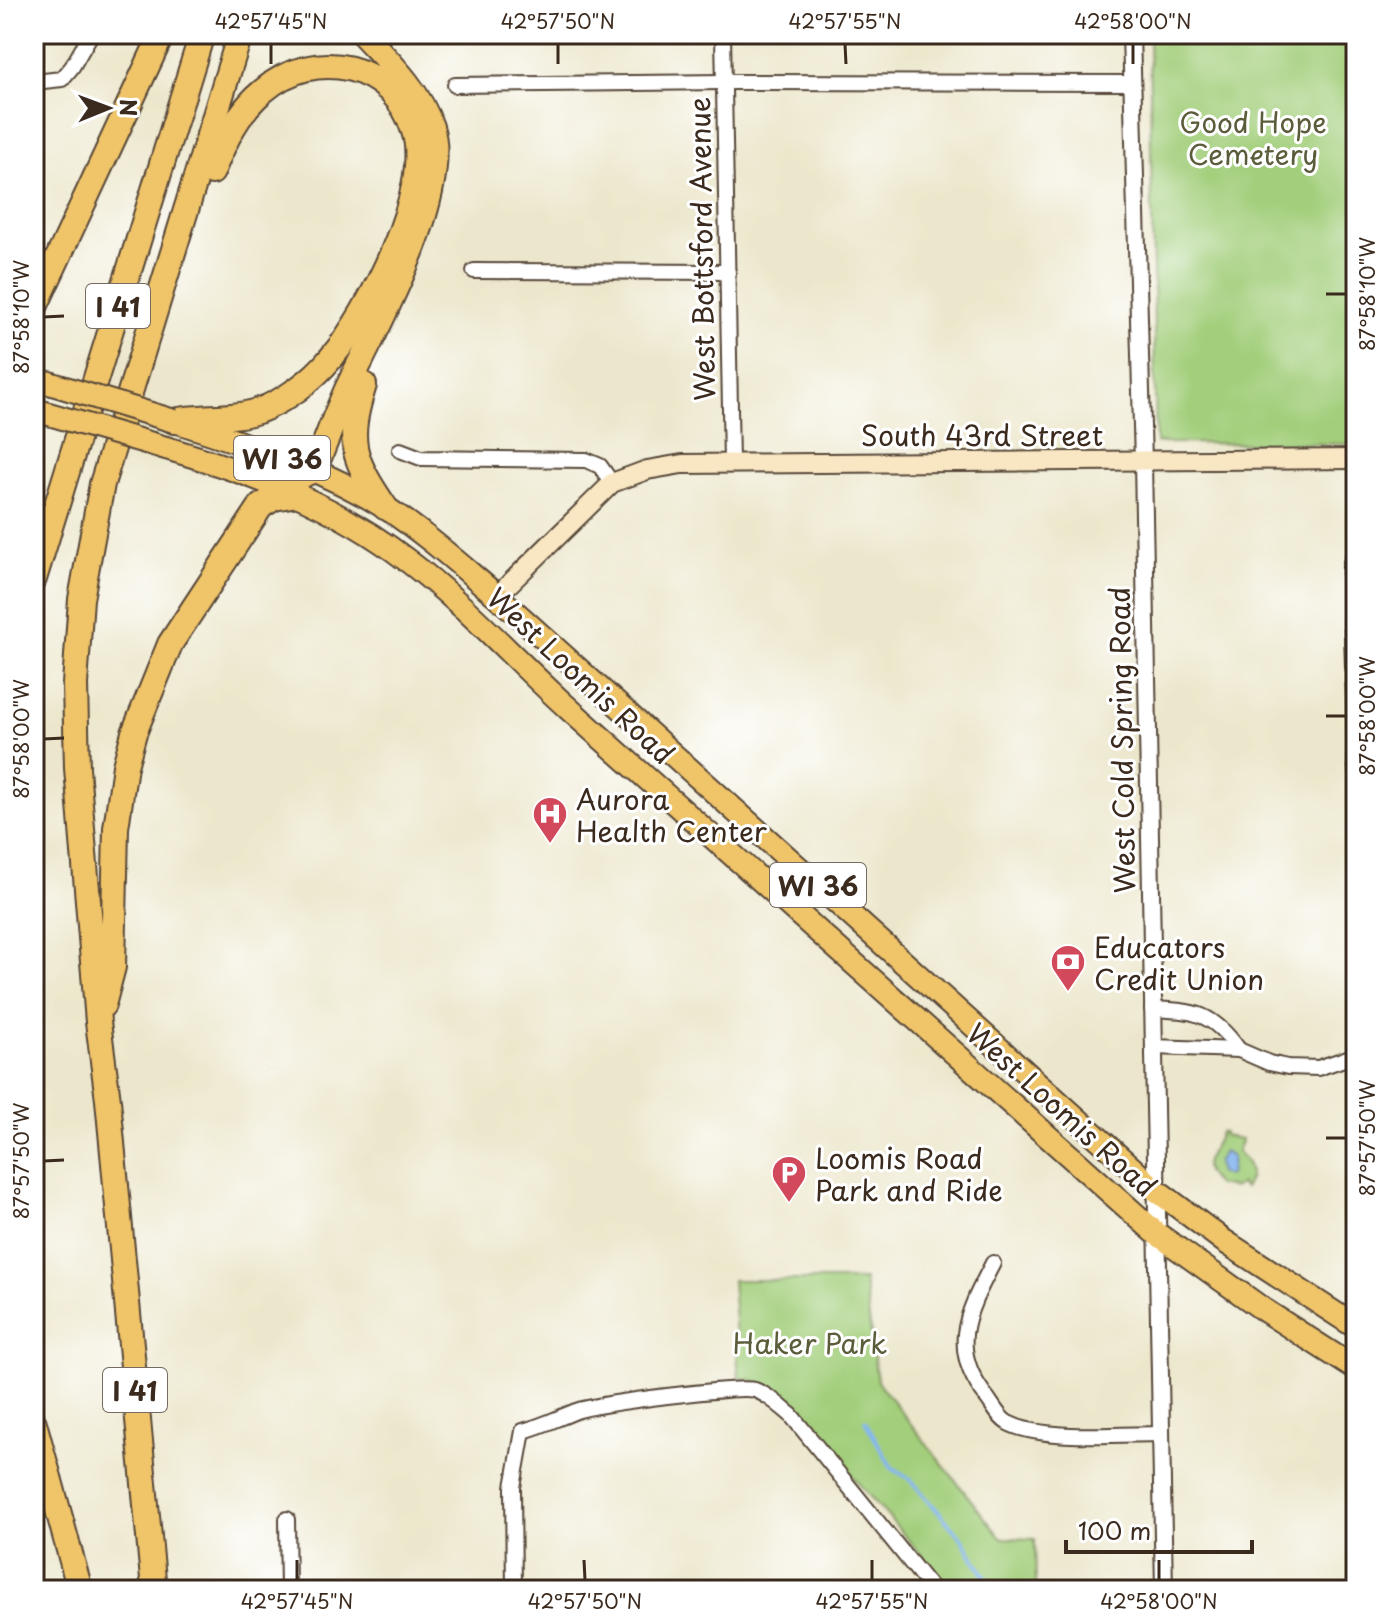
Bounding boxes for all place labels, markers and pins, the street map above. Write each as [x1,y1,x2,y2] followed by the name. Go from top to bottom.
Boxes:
[576,777,767,852] place label: Aurora Health Center
[531,795,569,845] hospital icon: Aurora Health Center
[1094,925,1264,1000] place label: Educators Credit Union
[1049,943,1087,993] bank icon: Educators Credit Union
[815,1136,1003,1211] place label: Loomis Road Park and Ride
[770,1154,808,1204] parking icon: Loomis Road Park and Ride

